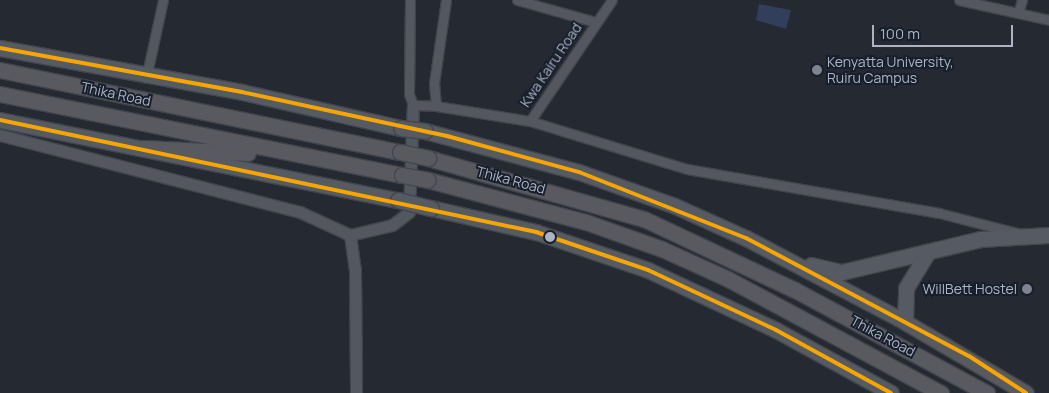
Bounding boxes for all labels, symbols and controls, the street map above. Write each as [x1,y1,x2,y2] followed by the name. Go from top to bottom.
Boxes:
[874,15,1015,47] scale bar
[517,20,585,110] street label: Kwa Kairu Road
[880,23,920,44] text: 100 m
[827,54,954,86] place label: Kenyatta University, Ruiru Campus
[811,64,823,76] marker: Kenyatta University, Ruiru Campus
[80,78,152,110] street label: Thika Road
[475,163,547,197] street label: Thika Road
[545,232,555,242] unlabelled marker
[923,281,1017,297] place label: WillBett Hostel
[1021,283,1033,295] marker: WillBett Hostel
[848,312,918,360] street label: Thika Road

